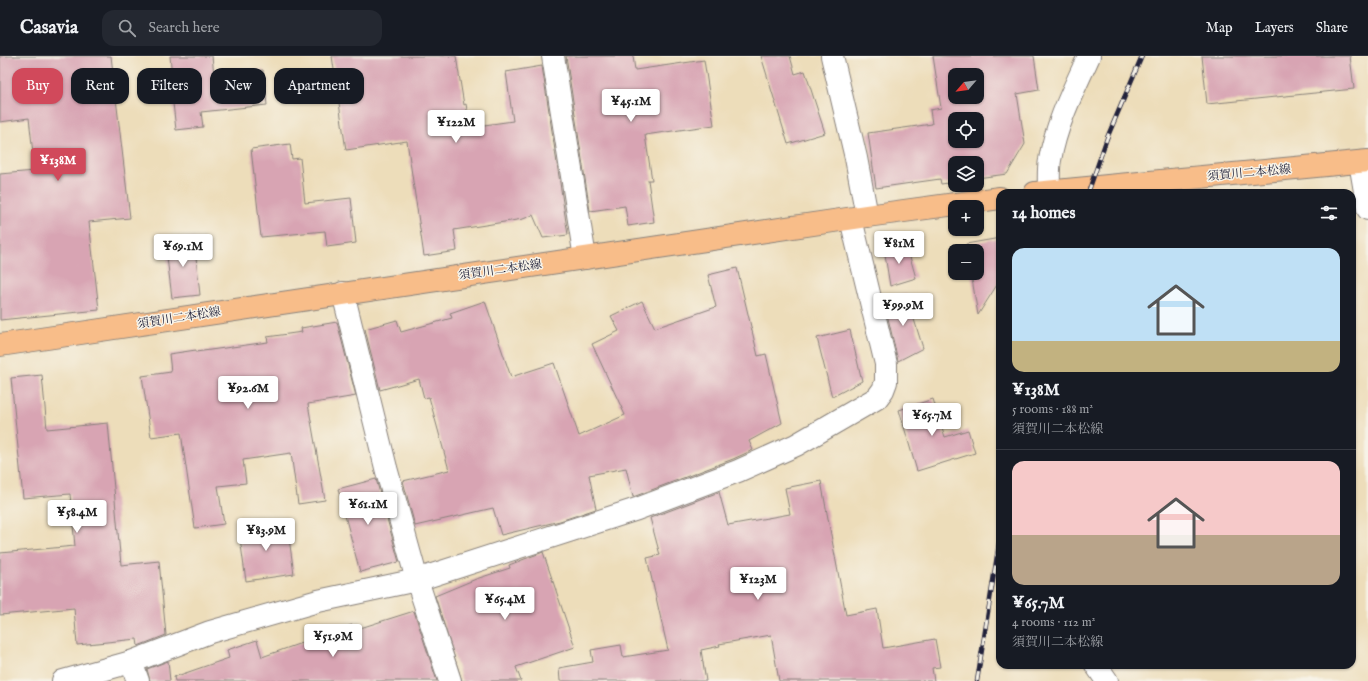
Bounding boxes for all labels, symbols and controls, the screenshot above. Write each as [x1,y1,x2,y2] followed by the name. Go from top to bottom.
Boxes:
[102,10,382,46] search box
[20,16,78,40] text: Casavia
[116,17,138,39] icon: search
[148,18,220,37] text: Search here
[1206,19,1233,37] text: Map
[1255,19,1294,37] text: Layers
[1316,19,1348,37] text: Share
[12,68,63,104] chip: Buy
[71,68,129,104] chip: Rent
[137,68,202,104] chip: Filters
[210,68,266,104] chip: New
[274,68,364,104] chip: Apartment
[948,68,984,104] north arrow
[948,68,984,280] map controls
[598,89,664,123] pin: ¥45.1M
[611,93,651,110] text: ¥45.1M
[428,110,484,144] pin: ¥122M
[948,112,984,148] button: locate
[437,114,475,131] text: ¥122M
[30,148,86,182] pin: ¥138M
[40,152,76,169] text: ¥138M
[948,156,984,192] button: layers
[1206,162,1292,184] street label: 須賀川二本松線
[948,200,984,236] button: +
[1318,202,1340,224] icon: filters
[1012,203,1075,224] text: 14 homes
[875,231,923,265] pin: ¥81M
[150,234,216,268] pin: ¥69.1M
[883,235,915,252] text: ¥81M
[163,238,203,255] text: ¥69.1M
[948,244,984,280] button: −
[457,257,543,283] street label: 須賀川二本松線
[1140,274,1212,346] icon: home
[870,293,936,327] pin: ¥99.9M
[882,297,924,314] text: ¥99.9M
[136,304,222,332] street label: 須賀川二本松線
[215,376,281,410] pin: ¥92.6M
[227,380,269,397] text: ¥92.6M
[1012,380,1060,401] text: ¥138M
[1012,401,1093,418] text: 5 rooms · 188 m²
[899,403,965,437] pin: ¥65.7M
[912,407,952,424] text: ¥65.7M
[1012,421,1103,438] text: 須賀川二本松線
[1140,487,1212,559] icon: home
[335,492,401,526] pin: ¥61.1M
[348,496,388,513] text: ¥61.1M
[44,500,110,534] pin: ¥58.4M
[57,504,97,521] text: ¥58.4M
[233,518,299,552] pin: ¥83.9M
[246,522,286,539] text: ¥83.9M
[730,567,786,601] pin: ¥123M
[739,571,777,588] text: ¥123M
[472,587,538,621] pin: ¥65.4M
[484,591,526,608] text: ¥65.4M
[1012,593,1064,614] text: ¥65.7M
[1012,614,1095,631] text: 4 rooms · 112 m²
[300,624,366,658] pin: ¥51.9M
[313,628,353,645] text: ¥51.9M
[1012,634,1103,651] text: 須賀川二本松線

